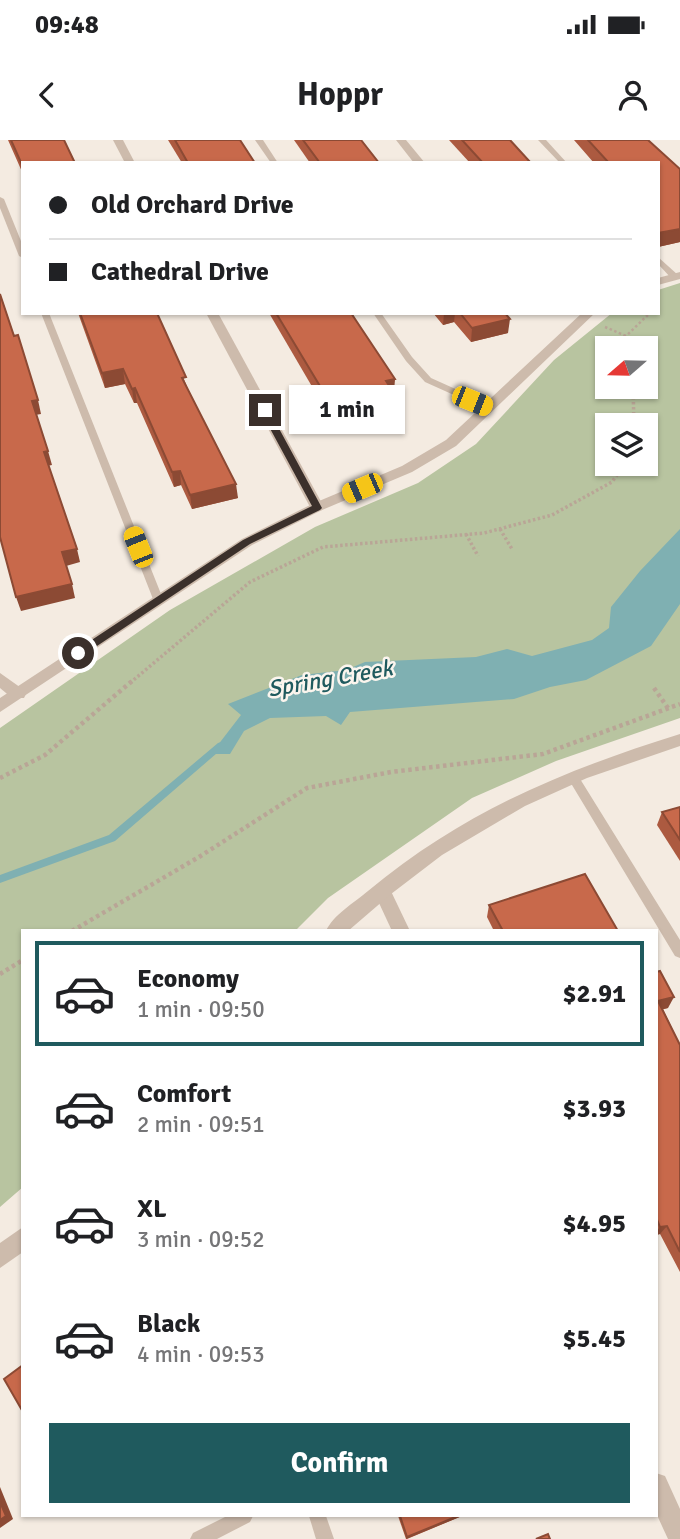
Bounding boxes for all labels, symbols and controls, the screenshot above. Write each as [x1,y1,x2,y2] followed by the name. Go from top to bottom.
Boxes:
[35,9,99,41] text: 09:48
[297,75,383,114] text: Hoppr
[28,76,66,114] icon: back
[614,76,652,114] icon: person
[91,189,294,221] text: Old Orchard Drive
[91,256,269,288] text: Cathedral Drive
[595,336,658,399] north arrow
[595,336,658,476] map controls
[449,383,496,419] car
[290,386,405,434] callout: 1 min
[249,394,281,426] route end
[319,395,375,424] text: 1 min
[595,413,658,476] button: layers
[339,470,386,506] car
[121,524,156,570] car
[62,637,94,669] route start
[265,653,397,704] water label: Spring Creek
[53,962,116,1025] icon: car
[137,963,239,995] text: Economy
[562,978,626,1010] text: $2.91
[137,995,265,1024] text: 1 min · 09:50
[53,1077,116,1140] icon: car
[137,1078,231,1110] text: Comfort
[562,1093,626,1125] text: $3.93
[137,1110,265,1139] text: 2 min · 09:51
[53,1192,116,1255] icon: car
[137,1193,167,1225] text: XL
[562,1208,626,1240] text: $4.95
[137,1225,265,1254] text: 3 min · 09:52
[53,1307,116,1370] icon: car
[137,1308,200,1340] text: Black
[562,1323,626,1355] text: $5.45
[137,1340,265,1369] text: 4 min · 09:53
[49,1423,630,1503] button: Confirm

